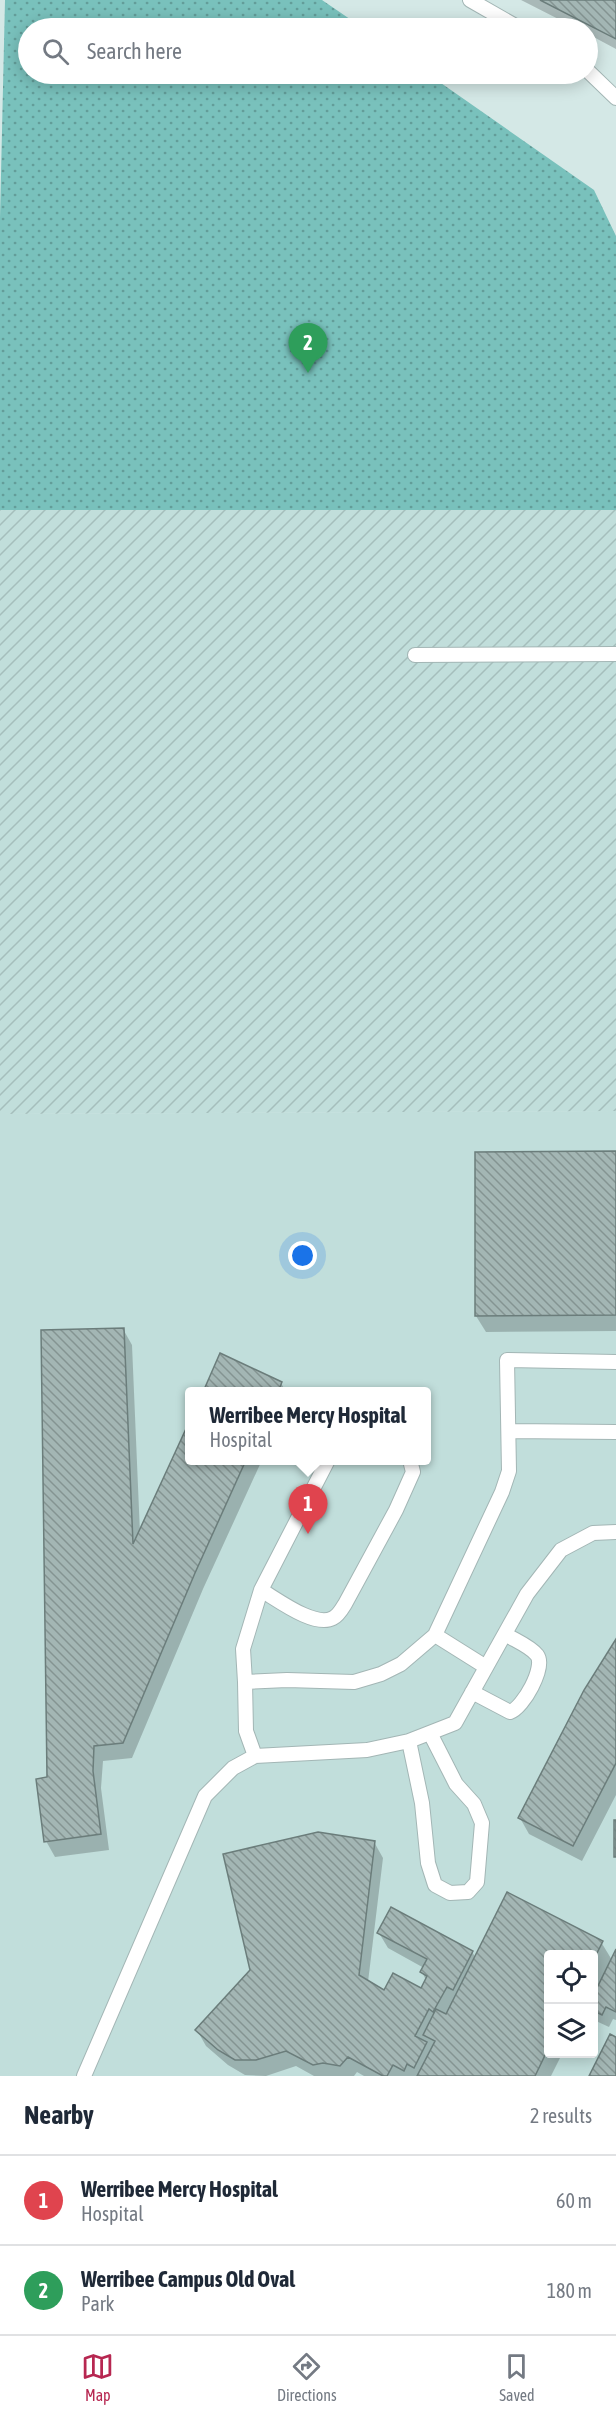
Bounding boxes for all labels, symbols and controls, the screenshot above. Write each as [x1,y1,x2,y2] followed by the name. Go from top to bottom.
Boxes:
[18,18,598,84] search box
[39,35,72,68] icon: search
[87,38,182,64] text: Search here
[288,324,328,373] pin: 2
[288,1241,317,1270] your location
[185,1387,431,1465] popup
[210,1402,406,1428] text: Werribee Mercy Hospital
[210,1428,272,1451] text: Hospital
[288,1484,328,1534] pin: 1
[544,1950,598,2058] map controls
[544,1950,598,2004] button: locate
[544,2004,598,2058] button: layers
[24,2100,94,2130] text: Nearby
[530,2104,592,2127] text: 2 results
[81,2176,278,2202] text: Werribee Mercy Hospital
[39,2189,48,2212] text: 1
[556,2189,592,2212] text: 60 m
[81,2202,144,2225] text: Hospital
[81,2266,295,2292] text: Werribee Campus Old Oval
[39,2279,48,2302] text: 2
[547,2279,592,2302] text: 180 m
[81,2292,114,2315] text: Park
[81,2350,114,2404] tab: Map
[277,2350,337,2404] tab: Directions
[499,2350,535,2404] tab: Saved

